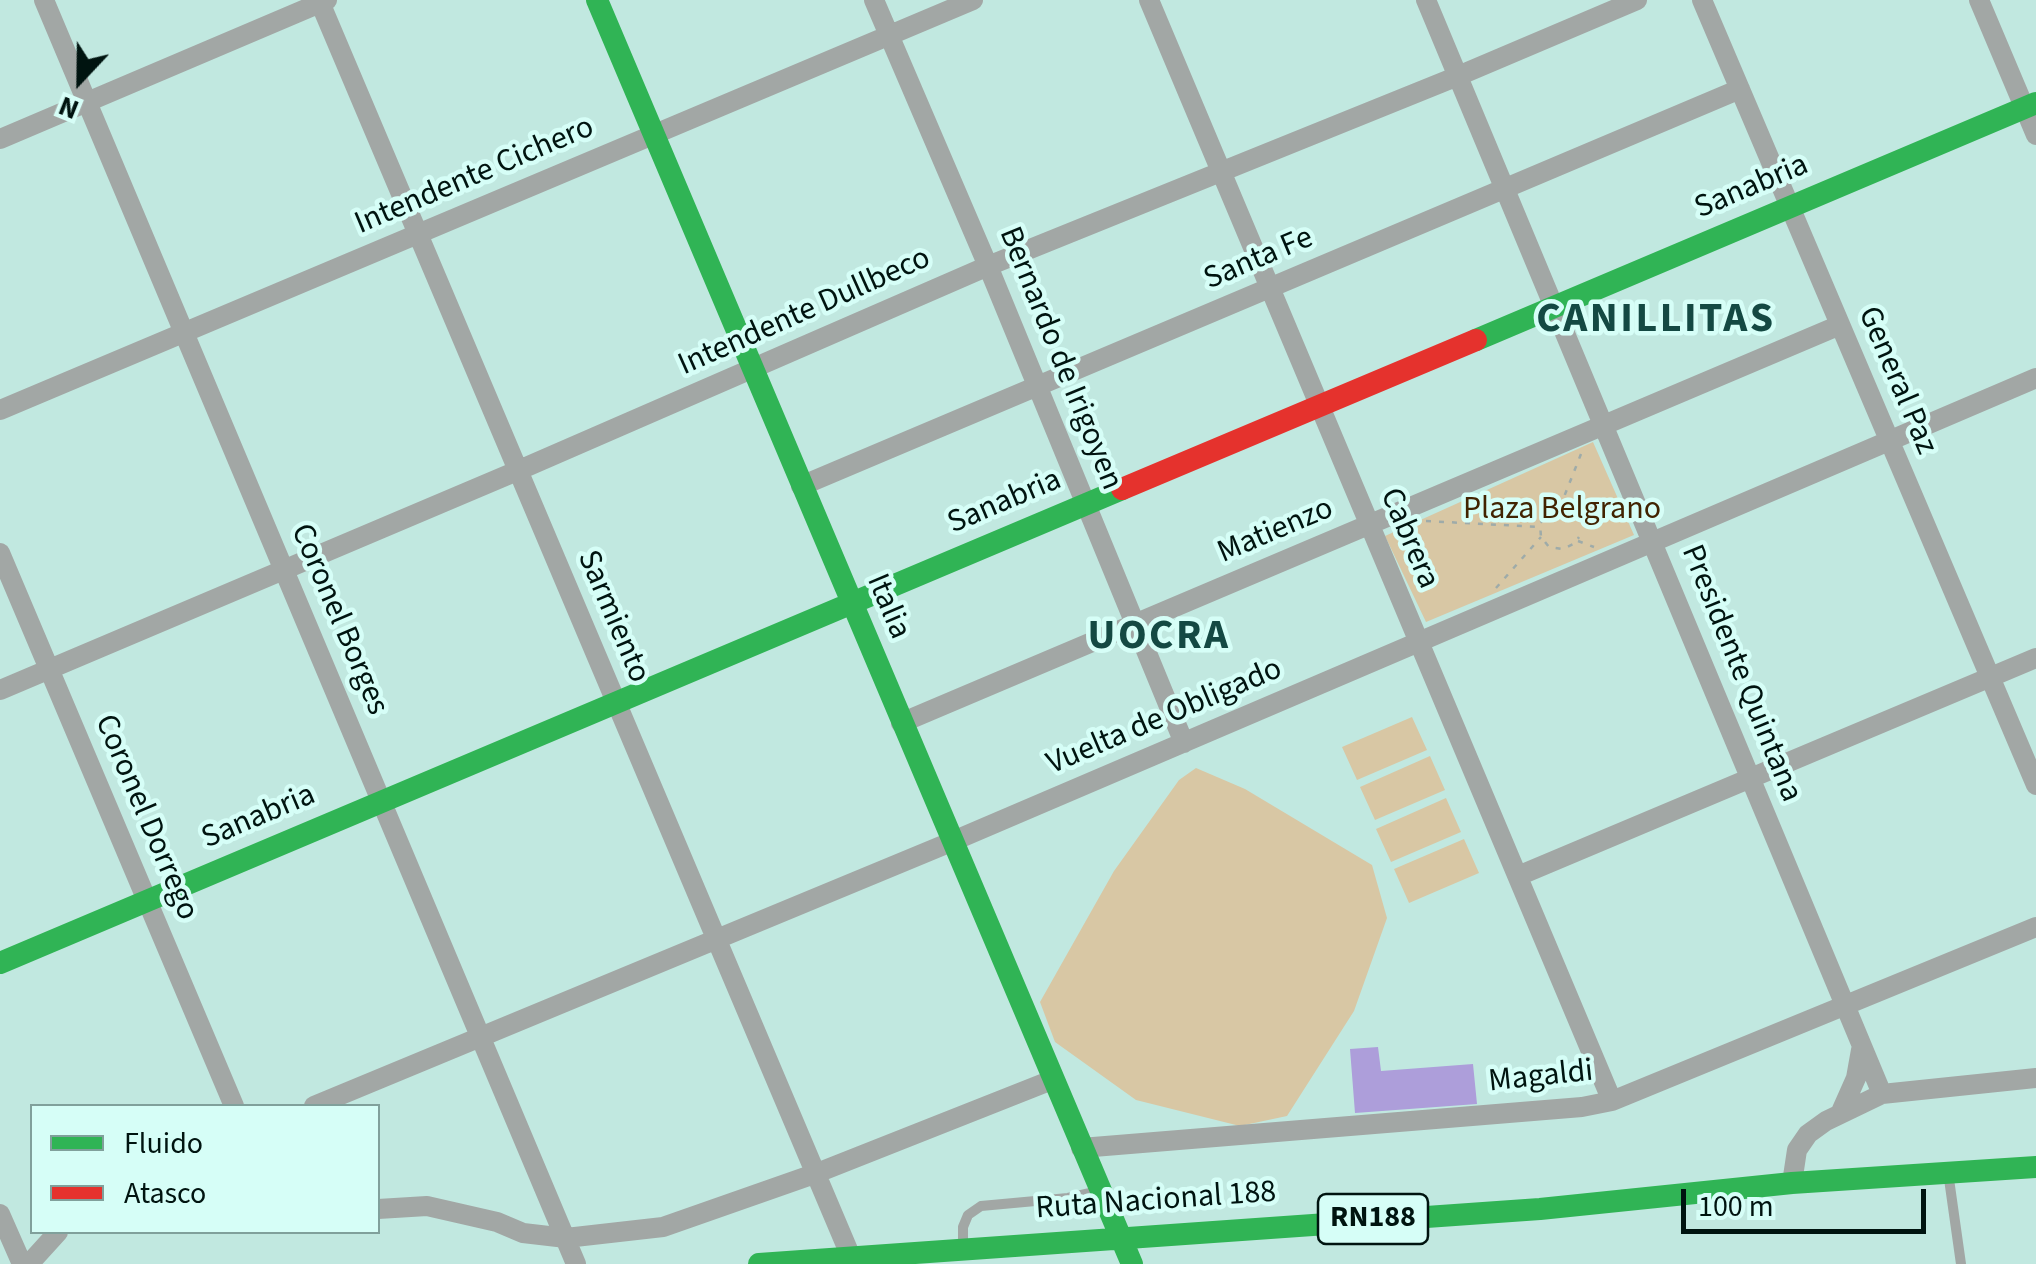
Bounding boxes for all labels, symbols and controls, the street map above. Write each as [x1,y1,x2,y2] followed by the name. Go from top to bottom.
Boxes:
[30,30,130,130] north arrow
[53,86,85,130] text: N
[350,109,600,245] street label: Intendente Cichero
[1689,147,1815,229] street label: Sanabria
[1199,220,1319,300] street label: Santa Fe
[989,222,1129,496] street label: Bernardo de Irigoyen
[673,240,937,386] street label: Intendente Dullbeco
[1536,297,1776,347] district label: CANILLITAS
[1848,301,1944,461] street label: General Paz
[942,462,1068,544] street label: Sanabria
[1370,483,1446,595] street label: Cabrera
[1213,491,1339,573] street label: Matienzo
[1463,492,1661,530] park label: Plaza Belgrano
[281,519,395,721] street label: Coronel Borges
[1671,540,1809,808] street label: Presidente Quintana
[567,545,657,689] street label: Sarmiento
[856,569,918,645] street label: Italia
[1087,614,1231,664] district label: UOCRA
[1042,651,1288,785] street label: Vuelta de Obligado
[85,710,205,926] street label: Coronel Dorrego
[196,777,322,859] street label: Sanabria
[1487,1053,1595,1103] street label: Magaldi
[30,1104,380,1234] legend
[124,1122,203,1165] text: Fluido
[1686,1169,1931,1231] scale bar
[124,1172,206,1215] text: Atasco
[1035,1174,1277,1230] street label: Ruta Nacional 188
[1698,1185,1774,1228] text: 100 m
[1318,1194,1428,1244] road number: RN188

